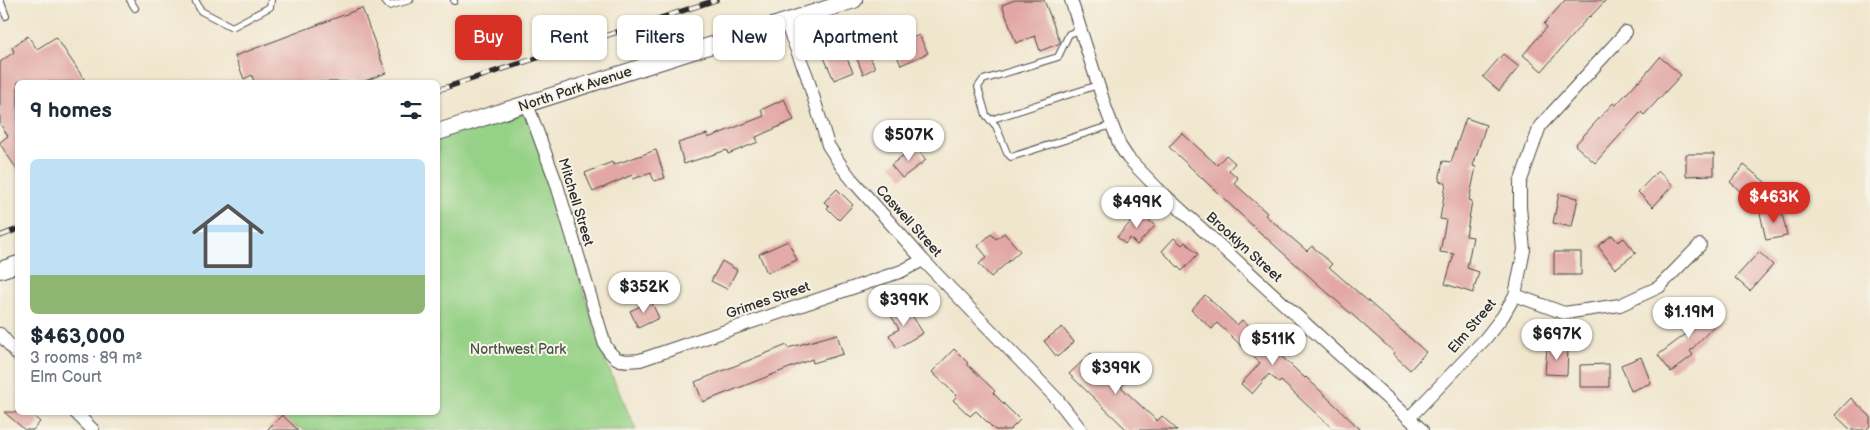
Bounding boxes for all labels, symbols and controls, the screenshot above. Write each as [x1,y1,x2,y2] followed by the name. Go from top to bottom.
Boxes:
[455,15,522,60] chip: Buy
[532,15,607,60] chip: Rent
[617,15,703,60] chip: Filters
[713,15,785,60] chip: New
[795,15,916,60] chip: Apartment
[516,63,634,115] street label: North Park Avenue
[397,96,425,124] icon: filters
[30,98,112,123] text: 9 homes
[874,120,944,162] pin: $507K
[884,126,934,145] text: $507K
[555,156,598,249] street label: Mitchell Street
[872,182,946,261] street label: Caswell Street
[1739,182,1809,224] pin: $463K
[1102,186,1172,229] pin: $499K
[1749,188,1799,207] text: $463K
[183,191,273,281] icon: home
[1112,193,1162,212] text: $499K
[1202,208,1286,286] street label: Brooklyn Street
[609,272,679,314] pin: $352K
[724,277,813,322] street label: Grimes Street
[619,278,669,297] text: $352K
[869,284,939,327] pin: $399K
[879,291,929,310] text: $399K
[1444,295,1500,357] street label: Elm Street
[1648,296,1730,339] pin: $1.19M
[1664,303,1714,322] text: $1.19M
[1522,318,1592,361] pin: $697K
[30,324,125,349] text: $463,000
[1238,324,1308,366] pin: $511K
[1532,325,1582,344] text: $697K
[1251,330,1295,349] text: $511K
[470,341,566,358] park label: Northwest Park
[30,349,142,368] text: 3 rooms · 89 m²
[1081,352,1151,395] pin: $399K
[1091,359,1141,378] text: $399K
[30,368,102,387] text: Elm Court

